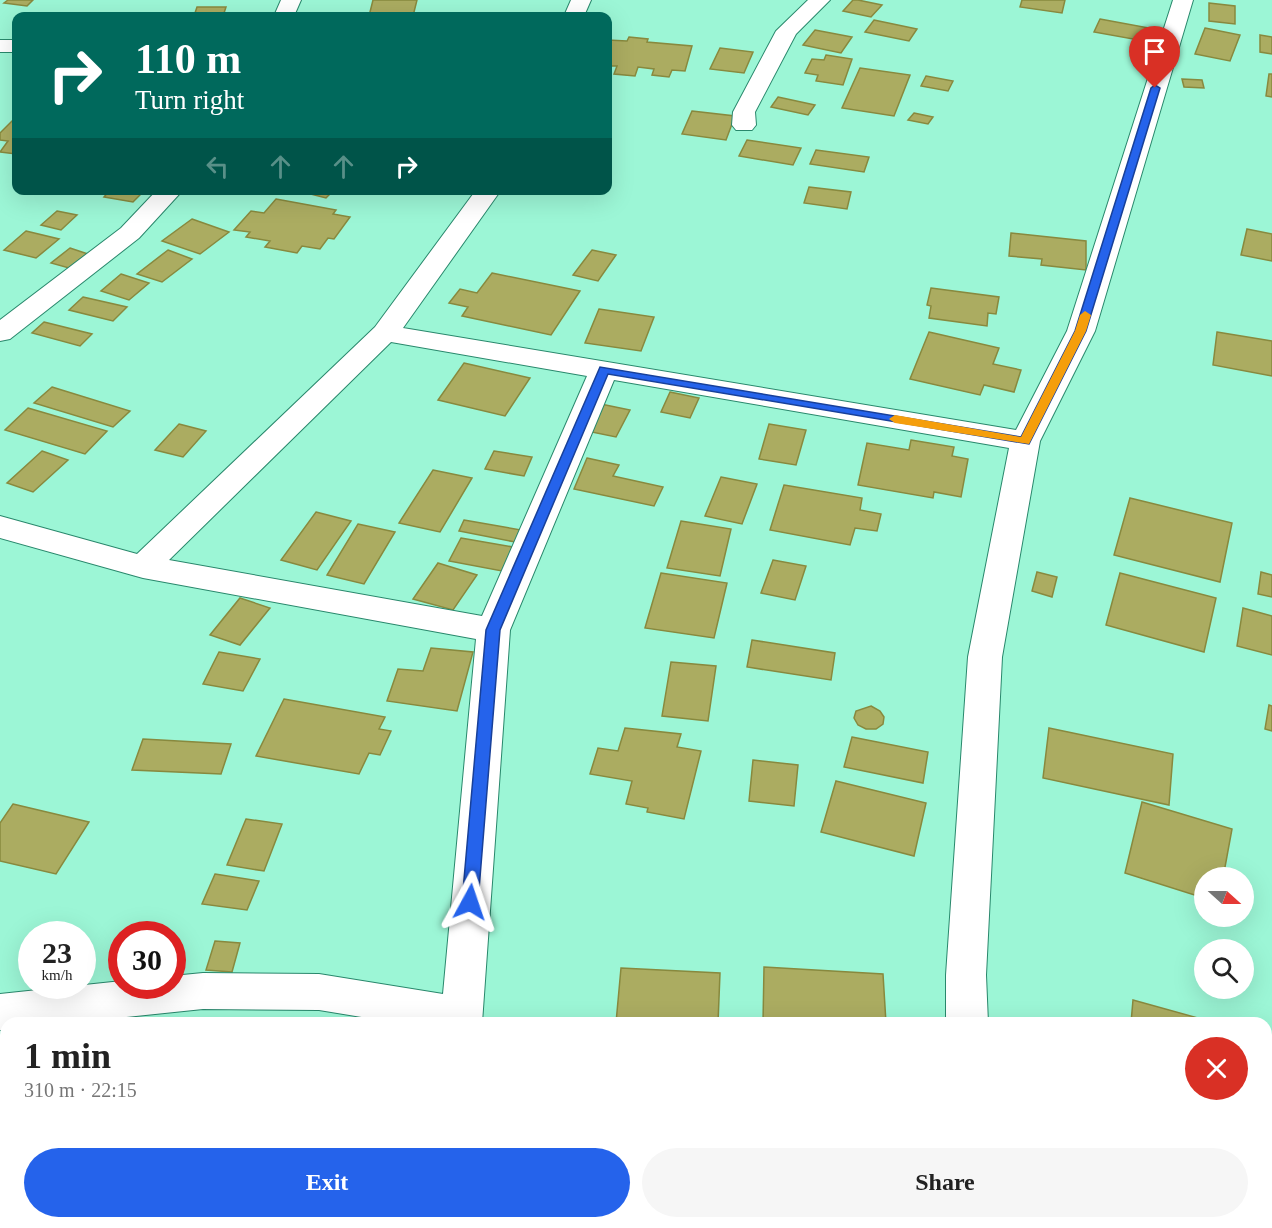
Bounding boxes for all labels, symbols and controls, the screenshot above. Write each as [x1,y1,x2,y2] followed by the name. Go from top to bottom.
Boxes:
[1129,26,1180,88] pin
[1138,35,1171,68] icon: arrive
[36,36,114,114] icon: right
[135,36,241,82] text: 110 m
[135,85,244,115] text: Turn right
[201,150,234,183] icon: left
[264,150,297,183] icon: ahead
[327,150,360,183] icon: ahead
[390,150,423,183] icon: right
[1194,867,1254,927] north arrow
[1194,867,1254,999] map controls
[438,870,502,934] position arrow
[108,921,186,999] speed limit sign: 30
[42,936,72,969] text: 23
[1194,939,1254,999] button: search
[42,967,72,983] text: km/h
[24,1036,111,1076] text: 1 min
[1185,1037,1248,1100] button: close
[24,1079,137,1101] text: 310 m · 22:15
[24,1148,630,1217] button: Exit
[642,1148,1248,1217] button: Share

